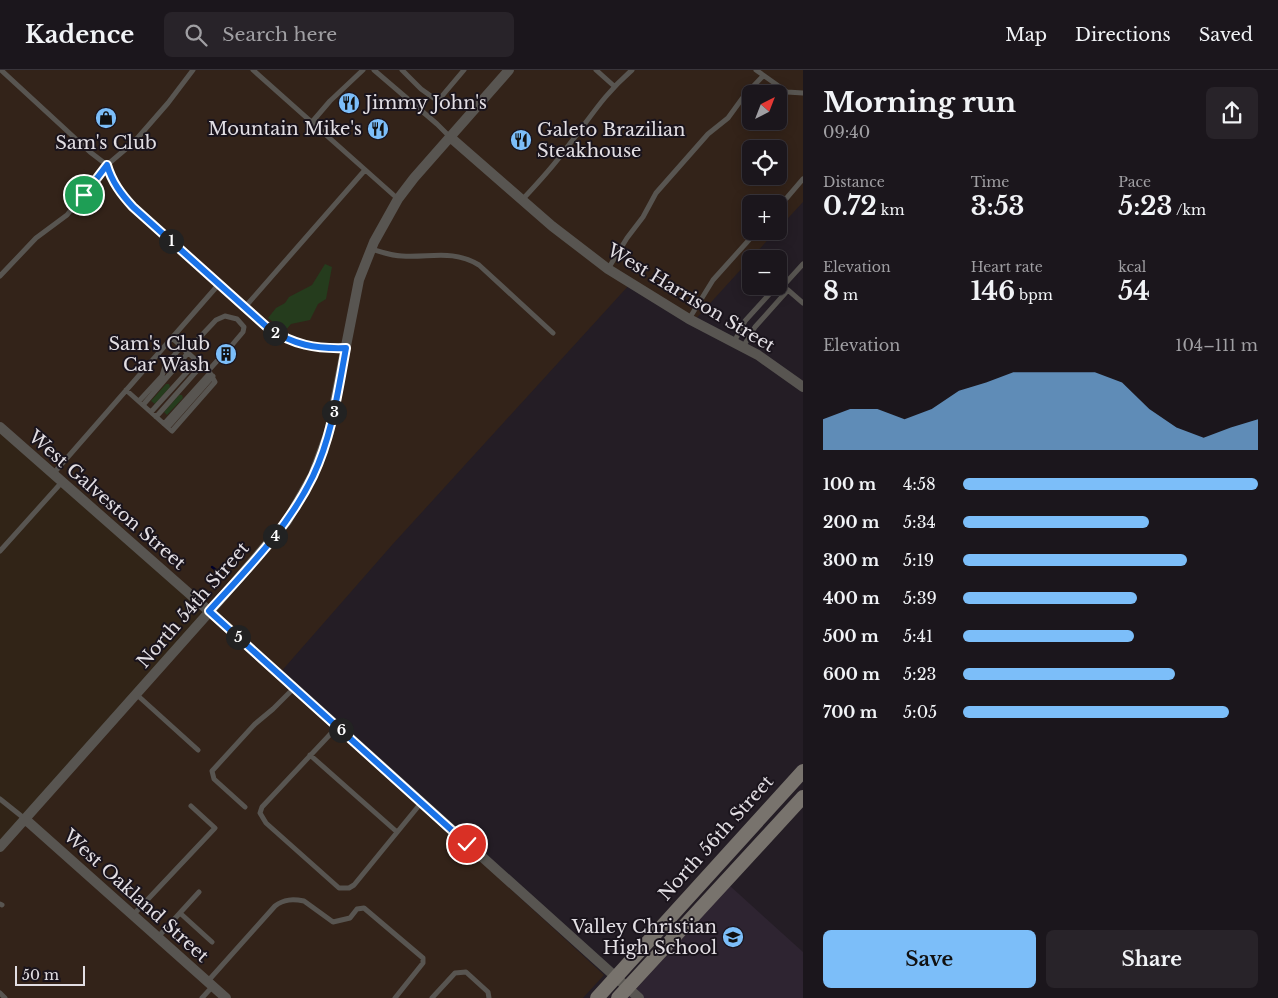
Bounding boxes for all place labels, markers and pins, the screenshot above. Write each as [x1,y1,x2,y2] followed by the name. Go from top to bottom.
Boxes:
[337,91,361,115] restaurant icon: Jimmy John's
[363,92,487,114] place label: Jimmy John's
[94,106,118,130] shop icon: Sam's Club
[366,117,390,141] restaurant icon: Mountain Mike's
[208,118,362,140] place label: Mountain Mike's
[537,119,685,162] place label: Galeto Brazilian Steakhouse
[509,128,533,152] restaurant icon: Galeto Brazilian Steakhouse
[55,132,157,154] place label: Sam's Club
[63,174,105,216] pin
[158,228,184,254] pin: 1
[262,320,288,346] pin: 2
[108,333,210,376] place label: Sam's Club Car Wash
[214,342,238,366] building icon: Sam's Club Car Wash
[322,400,346,424] pin: 3
[262,524,288,548] pin: 4
[226,624,250,650] pin: 5
[328,718,354,742] pin: 6
[446,823,488,865] pin
[571,916,717,959] place label: Valley Christian High School
[721,925,745,949] school or university icon: Valley Christian High School

